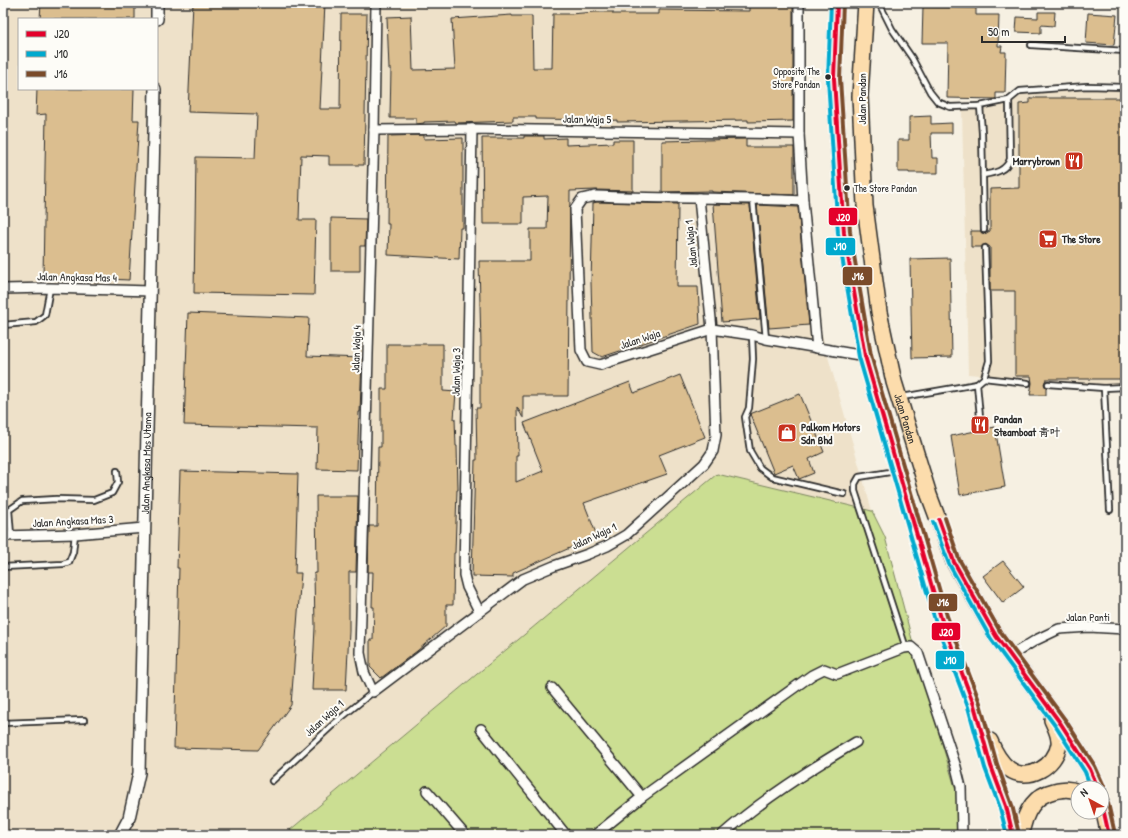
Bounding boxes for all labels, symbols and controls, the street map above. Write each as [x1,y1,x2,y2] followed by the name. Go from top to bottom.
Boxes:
[18,18,158,90] legend
[982,18,1065,44] scale bar
[988,23,1009,40] text: 50 m
[54,25,69,42] text: J20
[54,45,68,62] text: J10
[54,65,68,82] text: J16
[772,65,820,91] place label: Opposite The Store Pandan
[823,72,833,82] marker: Opposite The Store Pandan
[855,73,869,125] street label: Jalan Pandan
[563,112,612,126] street label: Jalan Waja 5
[1063,150,1085,172] restaurant icon: Marrybrown
[1013,154,1060,169] place label: Marrybrown
[854,182,917,195] place label: The Store Pandan
[842,183,852,193] marker: The Store Pandan
[828,207,858,226] line badge: J20
[836,210,850,224] text: J20
[682,220,700,268] street label: Jalan Waja 1
[1037,228,1059,250] supermarket icon: The Store
[1061,232,1101,246] place label: The Store
[825,237,856,256] line badge: J10
[834,239,847,253] text: J10
[842,266,873,286] line badge: J16
[37,269,117,285] street label: Jalan Angkasa Mas 4
[852,269,865,283] text: J16
[348,325,364,373] street label: Jalan Waja 4
[618,326,662,352] street label: Jalan Waja
[449,348,463,396] street label: Jalan Waja 3
[891,392,920,445] street label: Jalan Pandan
[138,412,154,515] street label: Jalan Angkasa Mas Utama
[994,412,1061,439] place label: Pandan Steamboat 青叶
[969,414,991,436] restaurant icon: Pandan Steamboat 青叶
[801,420,861,447] place label: Palkom Motors Sdn Bhd
[776,422,798,444] shop icon: Palkom Motors Sdn Bhd
[32,512,114,530] street label: Jalan Angkasa Mas 3
[569,520,619,552] street label: Jalan Waja 1
[928,593,958,612] line badge: J16
[937,595,950,609] text: J16
[1066,610,1110,624] street label: Jalan Panti
[931,622,961,641] line badge: J20
[939,625,953,639] text: J20
[935,650,965,670] line badge: J10
[944,653,957,667] text: J10
[302,697,346,739] street label: Jalan Waja 1
[1070,780,1110,820] north arrow
[1077,785,1090,800] text: N

